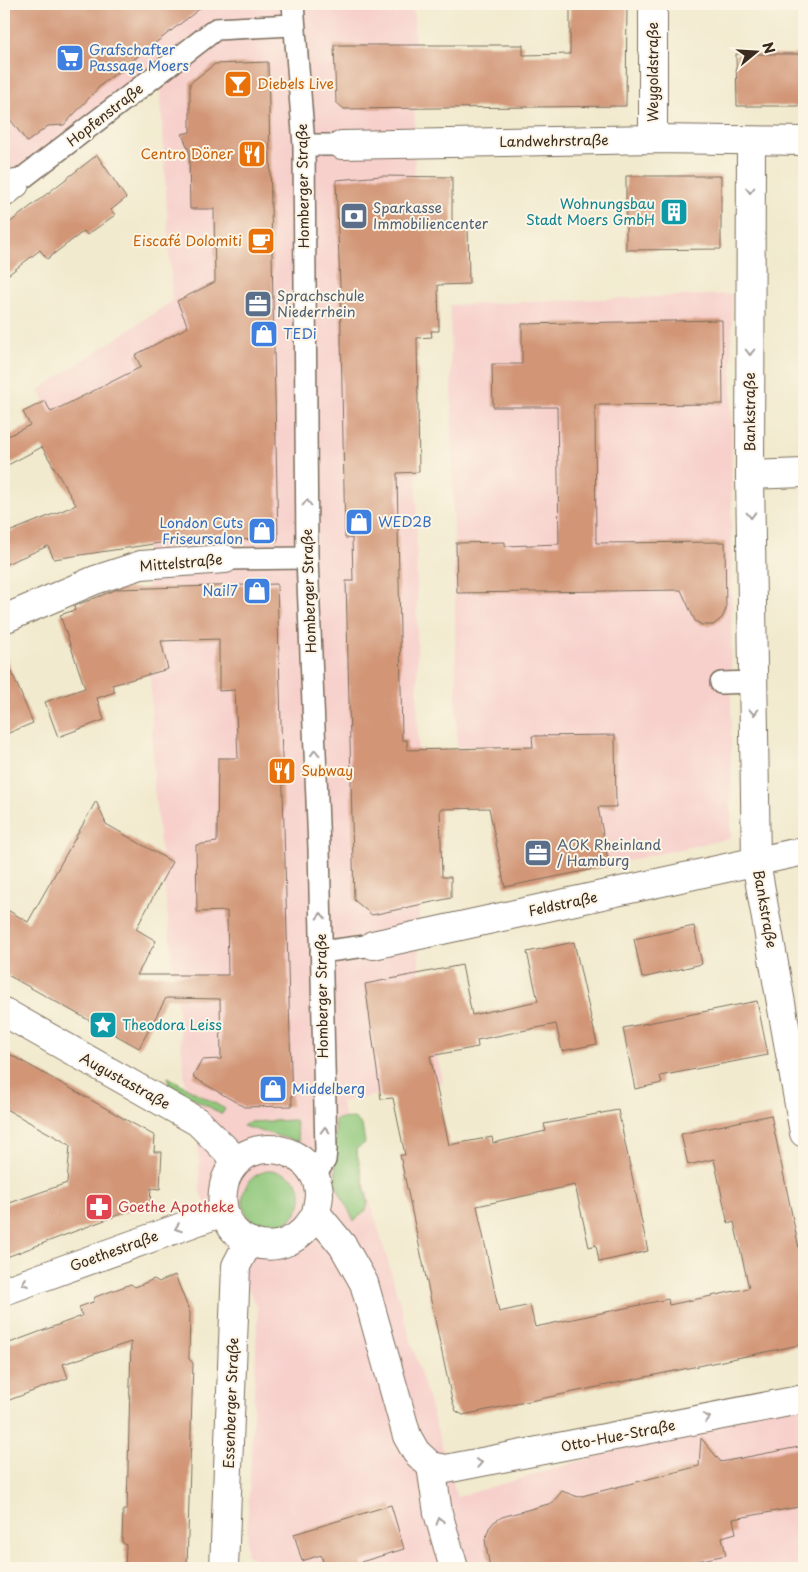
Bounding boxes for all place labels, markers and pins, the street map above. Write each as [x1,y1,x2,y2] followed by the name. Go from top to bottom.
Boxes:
[89,39,189,76] place label: Grafschafter Passage Moers
[55,43,85,73] supermarket icon: Grafschafter Passage Moers
[223,69,253,99] bar icon: Diebels Live
[257,73,334,94] place label: Diebels Live
[237,139,267,169] restaurant icon: Centro Döner
[141,143,233,164] place label: Centro Döner
[526,193,655,230] place label: Wohnungsbau Stadt Moers GmbH
[373,197,489,234] place label: Sparkasse Immobiliencenter
[659,197,689,227] building icon: Wohnungsbau Stadt Moers GmbH
[339,201,369,231] bank icon: Sparkasse Immobiliencenter
[246,226,276,256] cafe icon: Eiscafé Dolomiti
[133,230,242,251] place label: Eiscafé Dolomiti
[277,285,365,322] place label: Sprachschule Niederrhein
[243,289,273,319] office icon: Sprachschule Niederrhein
[249,319,279,349] shop icon: TEDi
[283,323,317,344] place label: TEDi
[344,507,374,537] shop icon: WED2B
[378,511,431,532] place label: WED2B
[159,512,243,549] place label: London Cuts Friseursalon
[247,516,277,546] shop icon: London Cuts Friseursalon
[242,576,272,606] shop icon: Nail7
[203,580,238,601] place label: Nail7
[267,756,297,786] restaurant icon: Subway
[301,760,353,781] place label: Subway
[557,834,661,871] place label: AOK Rheinland / Hamburg
[523,838,553,868] office icon: AOK Rheinland / Hamburg
[88,1010,118,1040] place icon: Theodora Leiss
[122,1014,222,1035] place label: Theodora Leiss
[258,1074,288,1104] shop icon: Middelberg
[292,1078,365,1099] place label: Middelberg
[84,1192,114,1222] pharmacy icon: Goethe Apotheke
[118,1196,235,1217] place label: Goethe Apotheke

